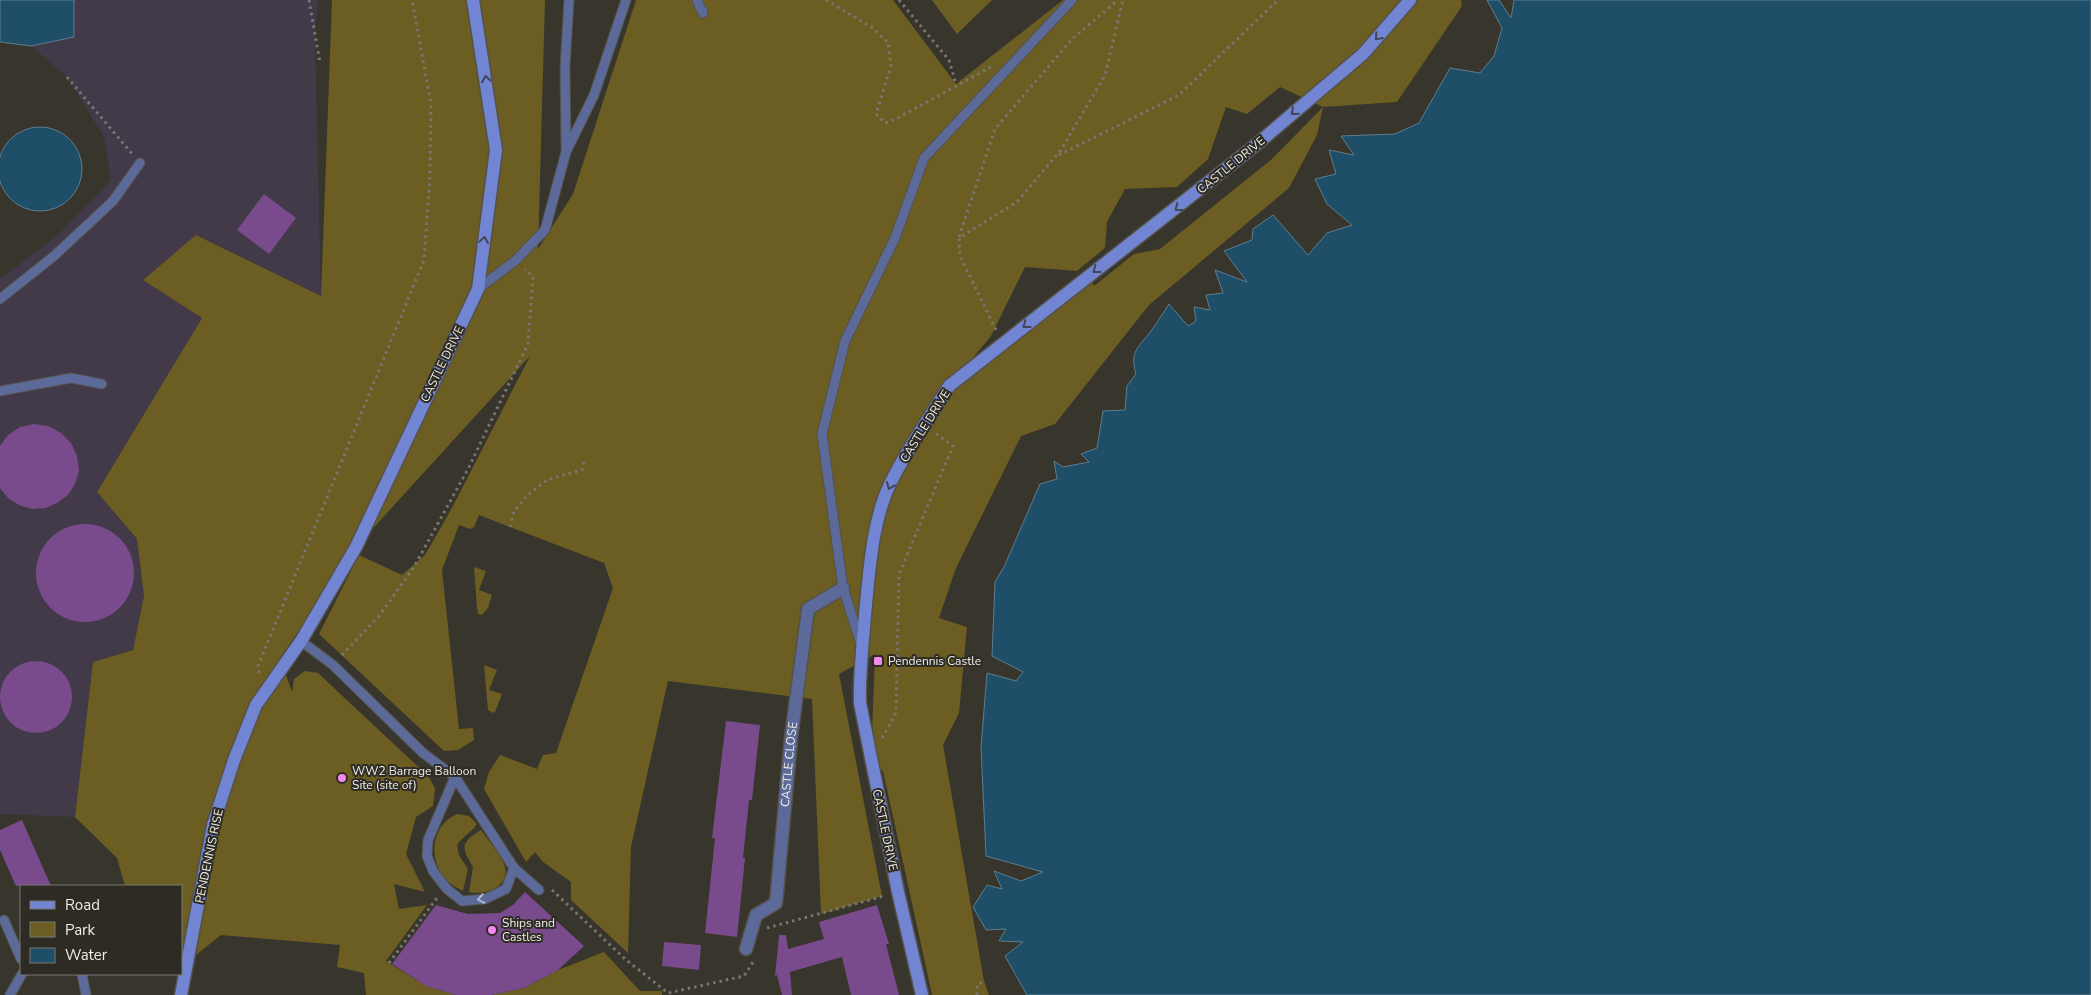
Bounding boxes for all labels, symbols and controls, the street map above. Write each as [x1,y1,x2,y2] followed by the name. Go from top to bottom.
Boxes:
[1375,32,1384,41] one-way arrow
[481,75,492,83] one-way arrow
[1290,106,1299,115] one-way arrow
[1194,133,1268,197] street label: CASTLE DRIVE
[1175,202,1184,210] one-way arrow
[479,236,489,245] one-way arrow
[1093,265,1102,273] one-way arrow
[1023,319,1032,328] one-way arrow
[417,323,467,405] street label: CASTLE DRIVE
[896,387,954,465] street label: CASTLE DRIVE
[885,481,896,490] one-way arrow
[888,653,981,669] place label: Pendennis Castle
[872,655,884,667] marker: Pendennis Castle
[777,721,801,808] street label: CASTLE CLOSE
[352,763,476,793] place label: WW2 Barrage Balloon Site (site of)
[336,772,348,784] marker: WW2 Barrage Balloon Site (site of)
[869,788,901,872] street label: CASTLE DRIVE
[191,807,227,905] street label: PENDENNIS RISE
[20,885,182,975] legend
[477,893,486,903] one-way arrow
[65,895,100,915] text: Road
[502,915,555,945] place label: Ships and Castles
[65,920,95,940] text: Park
[486,924,498,936] marker: Ships and Castles
[65,945,108,965] text: Water

